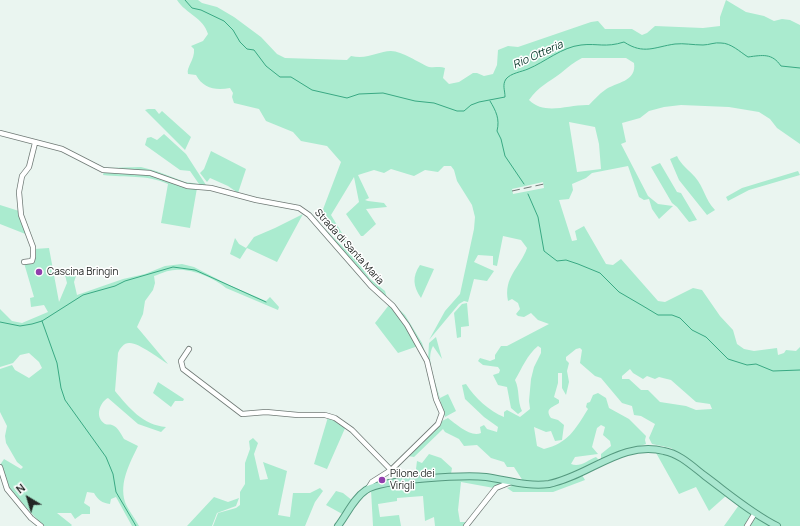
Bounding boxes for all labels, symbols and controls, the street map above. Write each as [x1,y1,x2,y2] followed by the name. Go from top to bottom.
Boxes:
[511,38,565,72] water label: Rio Otteria
[312,207,386,287] street label: Strada di Santa Maria
[47,266,118,278] place label: Cascina Bringin
[34,267,44,277] marker: Cascina Bringin
[390,468,434,492] place label: Pilone dei Virigli
[377,475,387,485] marker: Pilone dei Virigli
[8,478,48,518] north arrow
[13,480,28,496] text: N

